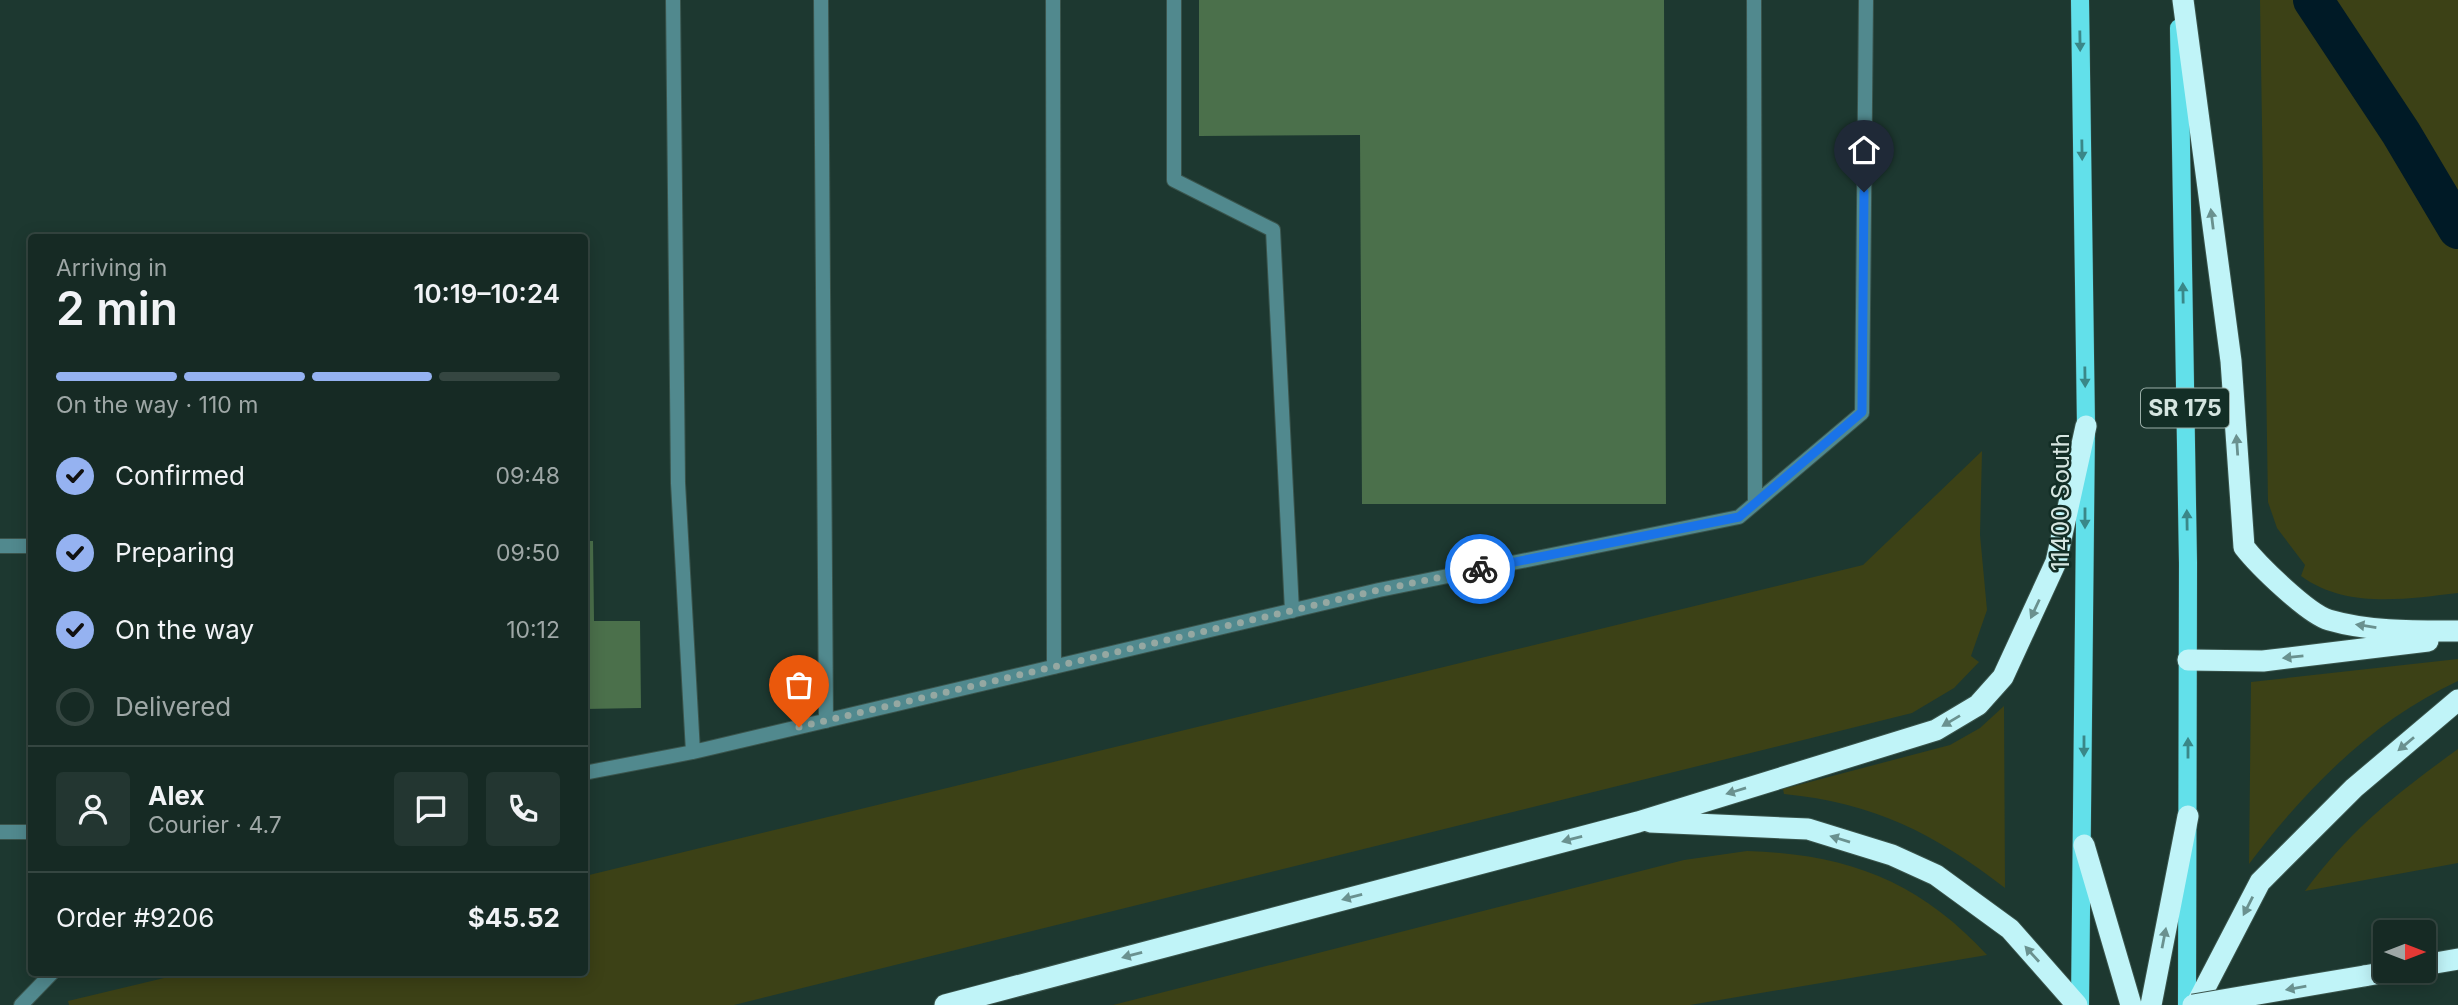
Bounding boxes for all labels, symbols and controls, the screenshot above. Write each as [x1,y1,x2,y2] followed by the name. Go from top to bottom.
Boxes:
[2075,30,2086,52] one-way arrow
[1834,120,1894,192] pin
[1845,131,1883,169] icon: home
[2076,139,2088,161] one-way arrow
[2207,208,2218,230] one-way arrow
[56,254,167,282] text: Arriving in
[413,278,560,309] text: 10:19–10:24
[56,280,178,336] text: 2 min
[2177,281,2189,303] one-way arrow
[2079,367,2091,389] one-way arrow
[2141,388,2229,428] road number: SR 175
[56,391,258,419] text: On the way · 110 m
[2046,433,2075,571] street label: 11400 South
[2231,434,2242,456] one-way arrow
[56,457,94,495] icon: check
[115,460,245,491] text: Confirmed
[496,462,560,490] text: 09:48
[2079,508,2091,530] one-way arrow
[2181,509,2193,531] one-way arrow
[56,534,94,572] icon: check
[1445,534,1515,604] courier
[115,537,235,568] text: Preparing
[496,539,560,567] text: 09:50
[1461,550,1499,588] icon: bike
[2029,598,2040,619] one-way arrow
[56,611,94,649] icon: check
[115,614,254,645] text: On the way
[506,616,560,644] text: 10:12
[2355,620,2377,631] one-way arrow
[2282,652,2304,663] one-way arrow
[769,655,829,727] pin
[780,666,818,704] icon: bag
[115,691,231,722] text: Delivered
[1942,715,1961,727] one-way arrow
[2078,735,2090,757] one-way arrow
[2182,736,2194,758] one-way arrow
[2397,736,2415,752] one-way arrow
[56,772,130,846] button: person
[394,772,468,846] button: chat
[486,772,560,846] button: phone
[148,780,205,811] text: Alex
[1725,787,1746,797] one-way arrow
[148,811,282,839] text: Courier · 4.7
[1561,834,1583,845] one-way arrow
[1829,834,1850,844] one-way arrow
[1341,892,1363,903] one-way arrow
[2242,896,2254,916] one-way arrow
[56,902,214,933] text: Order #9206
[468,902,560,933] text: $45.52
[2373,920,2436,984] north arrow
[2373,920,2436,983] map controls
[2159,927,2170,949] one-way arrow
[2024,945,2040,963] one-way arrow
[1121,951,1142,961] one-way arrow
[2285,983,2307,994] one-way arrow

